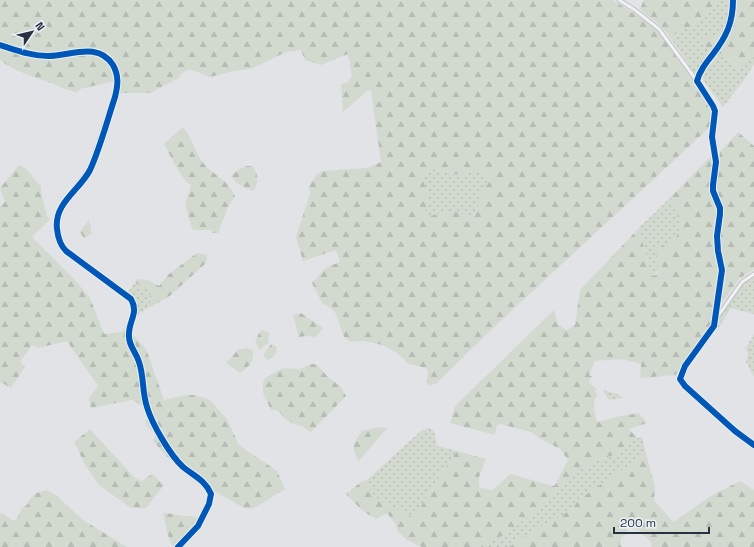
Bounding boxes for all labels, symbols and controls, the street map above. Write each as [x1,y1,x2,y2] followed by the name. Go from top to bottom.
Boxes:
[12,12,52,52] north arrow
[32,19,48,33] text: N
[614,509,709,535] scale bar
[620,515,656,531] text: 200 m

